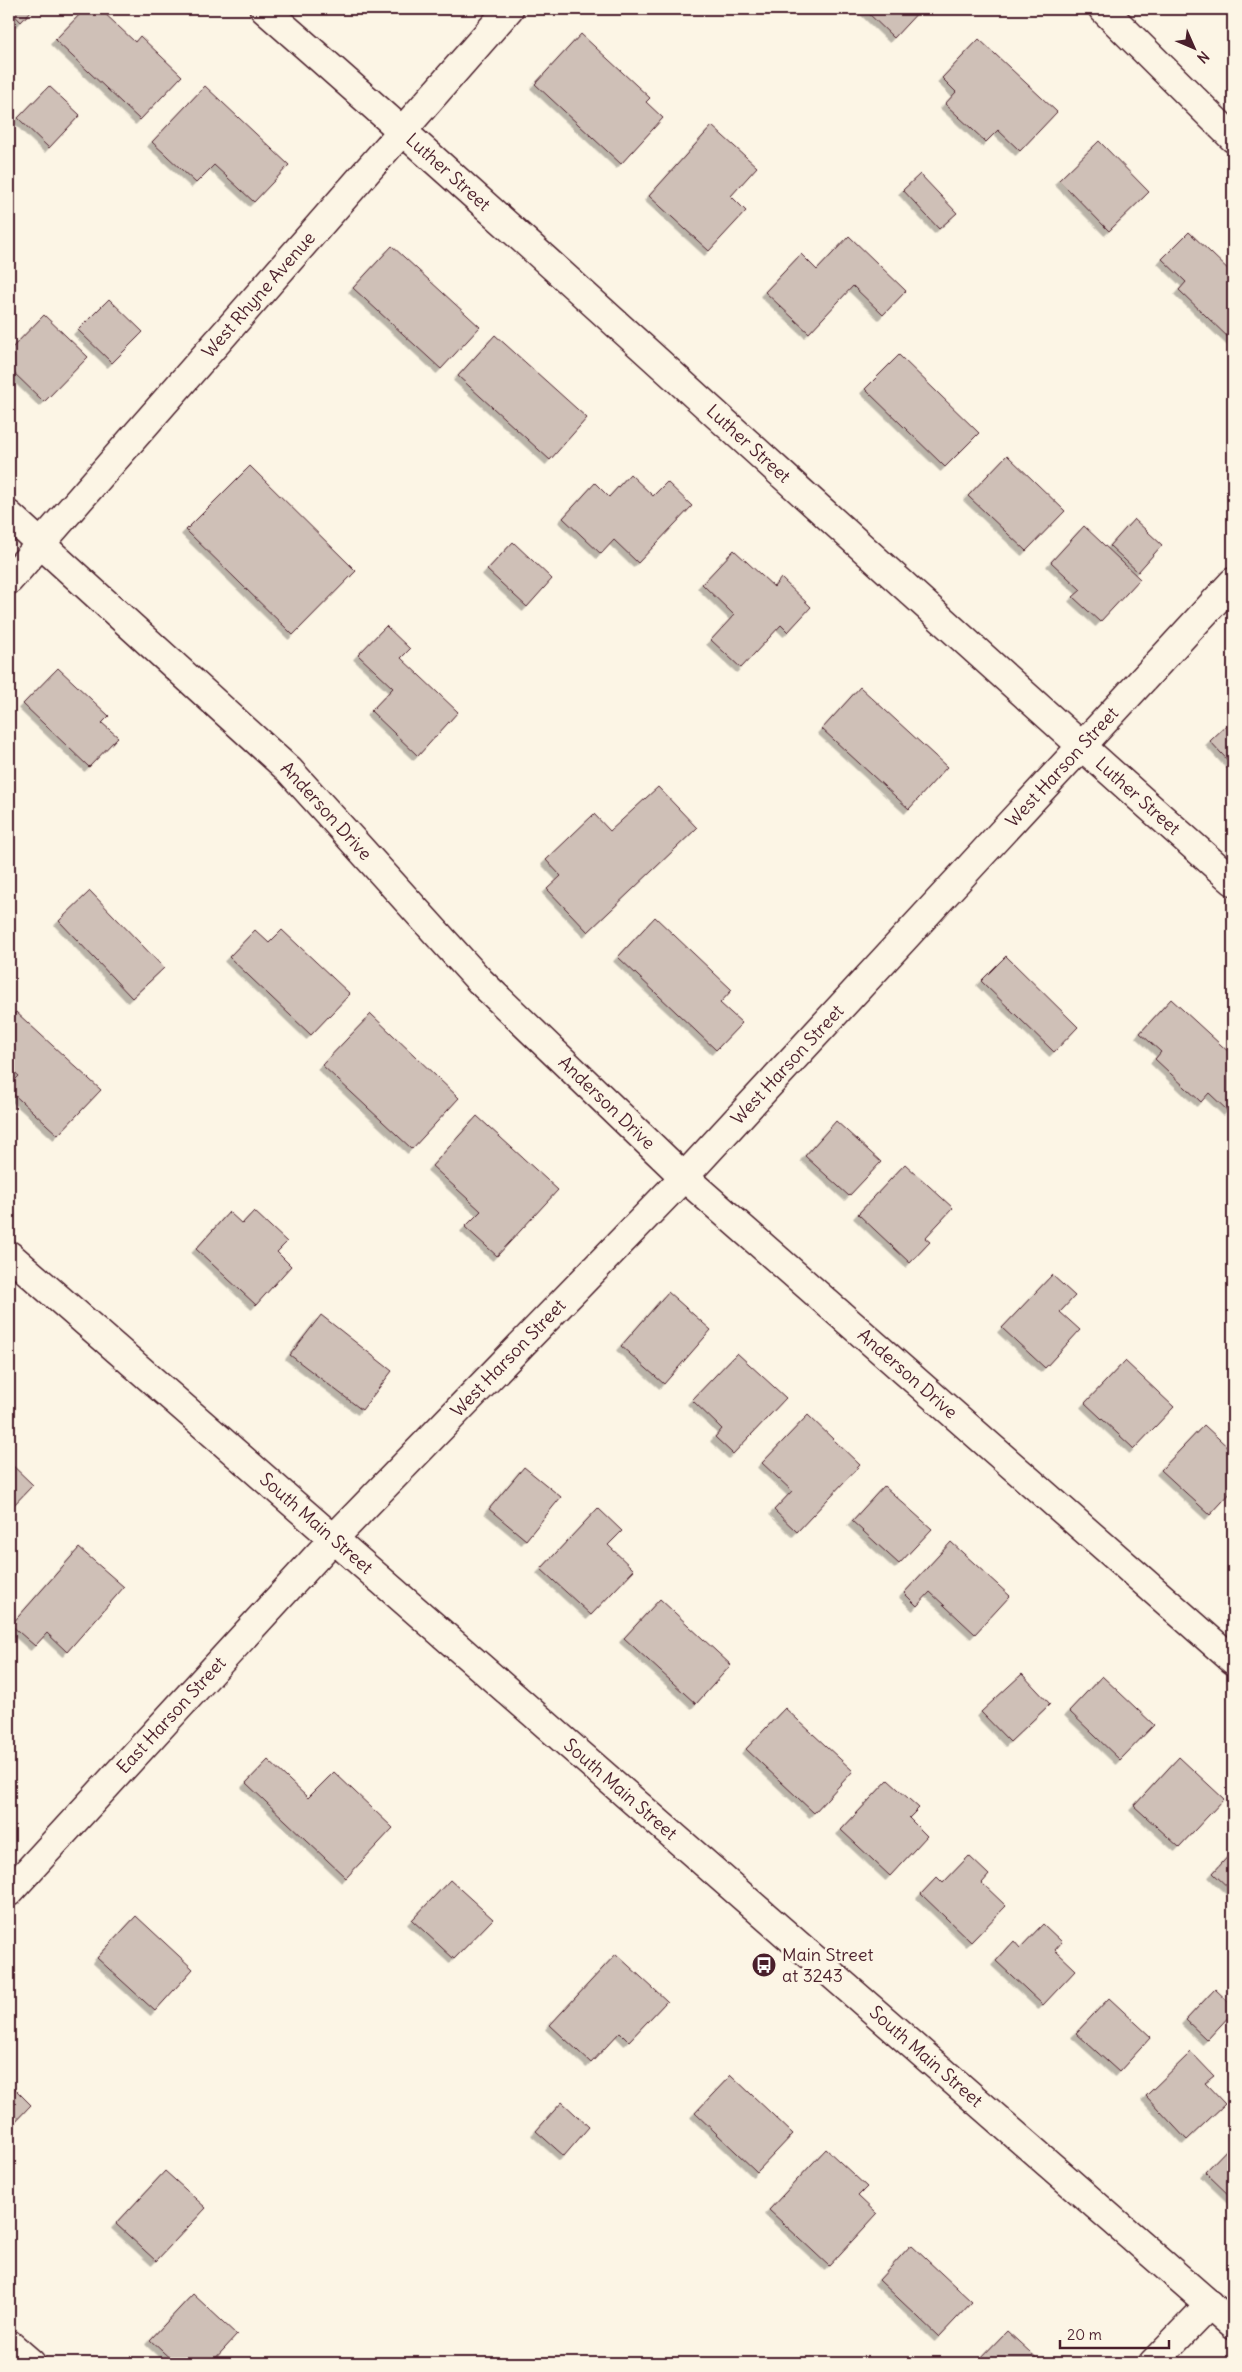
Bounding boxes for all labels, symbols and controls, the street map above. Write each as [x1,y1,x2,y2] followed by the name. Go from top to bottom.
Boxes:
[1170,22,1220,72] north arrow
[1193,47,1213,67] text: N
[401,128,496,216] street label: Luther Street
[197,226,320,363] street label: West Rhyne Avenue
[702,399,796,488] street label: Luther Street
[1001,702,1123,832] street label: West Harson Street
[1091,752,1185,840] street label: Luther Street
[276,756,377,865] street label: Anderson Drive
[726,999,848,1130] street label: West Harson Street
[554,1051,660,1154] street label: Anderson Drive
[446,1294,570,1422] street label: West Harson Street
[853,1323,963,1423] street label: Anderson Drive
[255,1467,378,1579] street label: South Main Street
[111,1652,230,1778] street label: East Harson Street
[559,1733,682,1845] street label: South Main Street
[782,1943,874,1987] place label: Main Street at 3243
[751,1952,777,1978] bus stop icon: Main Street at 3243
[865,2001,988,2112] street label: South Main Street
[1060,2317,1168,2349] scale bar
[1067,2325,1102,2344] text: 20 m

